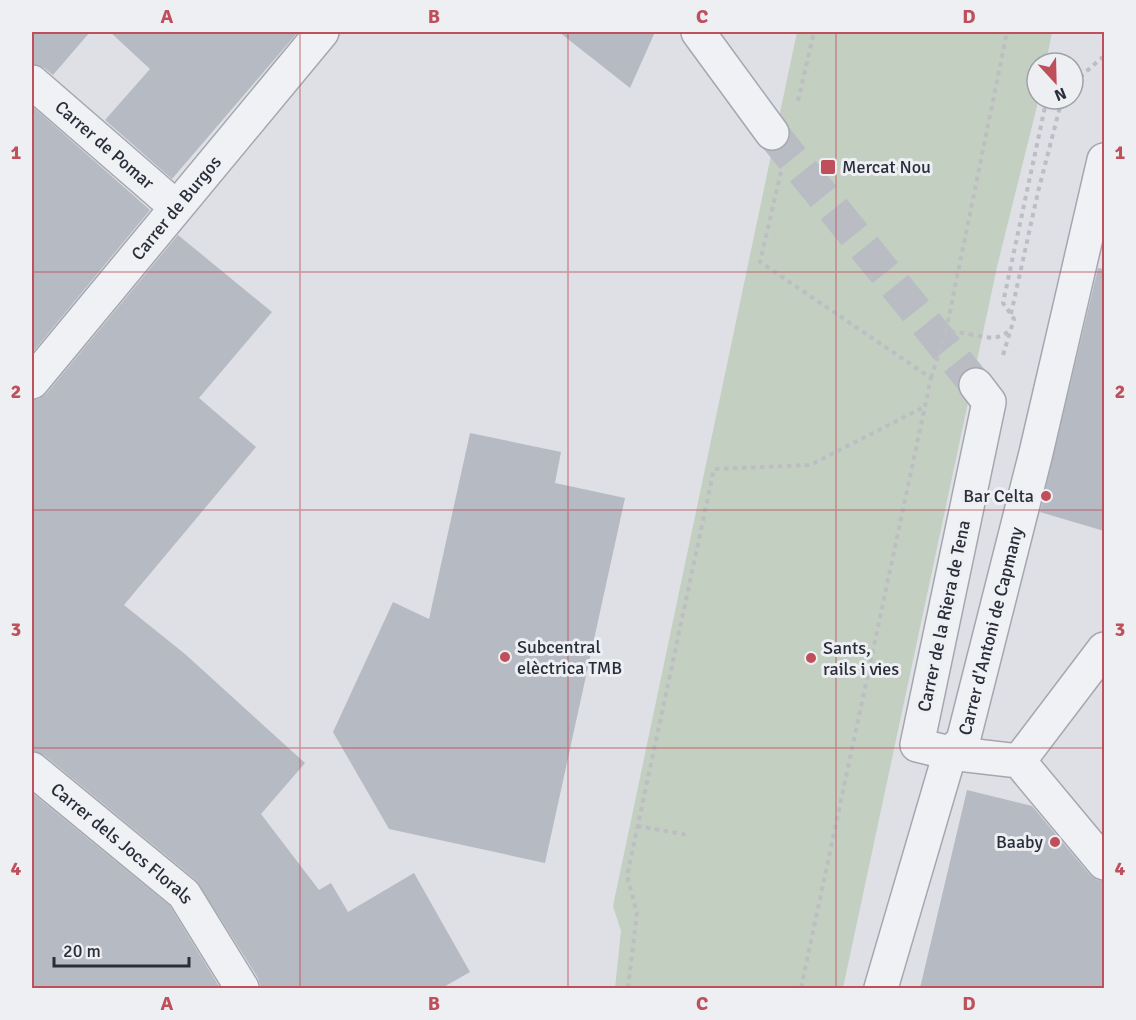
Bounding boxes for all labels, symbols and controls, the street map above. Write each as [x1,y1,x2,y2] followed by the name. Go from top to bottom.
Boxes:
[161,4,174,29] text: A
[428,4,440,29] text: B
[696,4,708,29] text: C
[962,4,976,29] text: D
[1025,51,1085,111] north arrow
[1051,83,1069,105] text: N
[50,96,159,194] street label: Carrer de Pomar
[11,140,22,165] text: 1
[1115,140,1126,165] text: 1
[127,151,226,265] street label: Carrer de Burgos
[842,156,931,178] place label: Mercat Nou
[819,158,837,176] marker: Mercat Nou
[11,379,21,404] text: 2
[1115,379,1125,404] text: 2
[963,485,1034,507] place label: Bar Celta
[1039,489,1053,503] marker: Bar Celta
[913,518,975,714] street label: Carrer de la Riera de Tena
[954,524,1028,738] street label: Carrer d'Antoni de Capmany
[11,617,21,642] text: 3
[1115,617,1125,642] text: 3
[517,636,622,679] place label: Subcentral elèctrica TMB
[823,637,899,680] place label: Sants, rails i vies
[498,650,512,664] marker: Subcentral elèctrica TMB
[804,651,818,665] marker: Sants, rails i vies
[46,778,198,908] street label: Carrer dels Jocs Florals
[996,831,1044,853] place label: Baaby
[1048,835,1062,849] marker: Baaby
[11,856,22,881] text: 4
[1115,856,1126,881] text: 4
[54,930,189,968] scale bar
[63,940,101,962] text: 20 m
[161,991,174,1016] text: A
[428,991,440,1016] text: B
[696,991,708,1016] text: C
[962,991,976,1016] text: D

